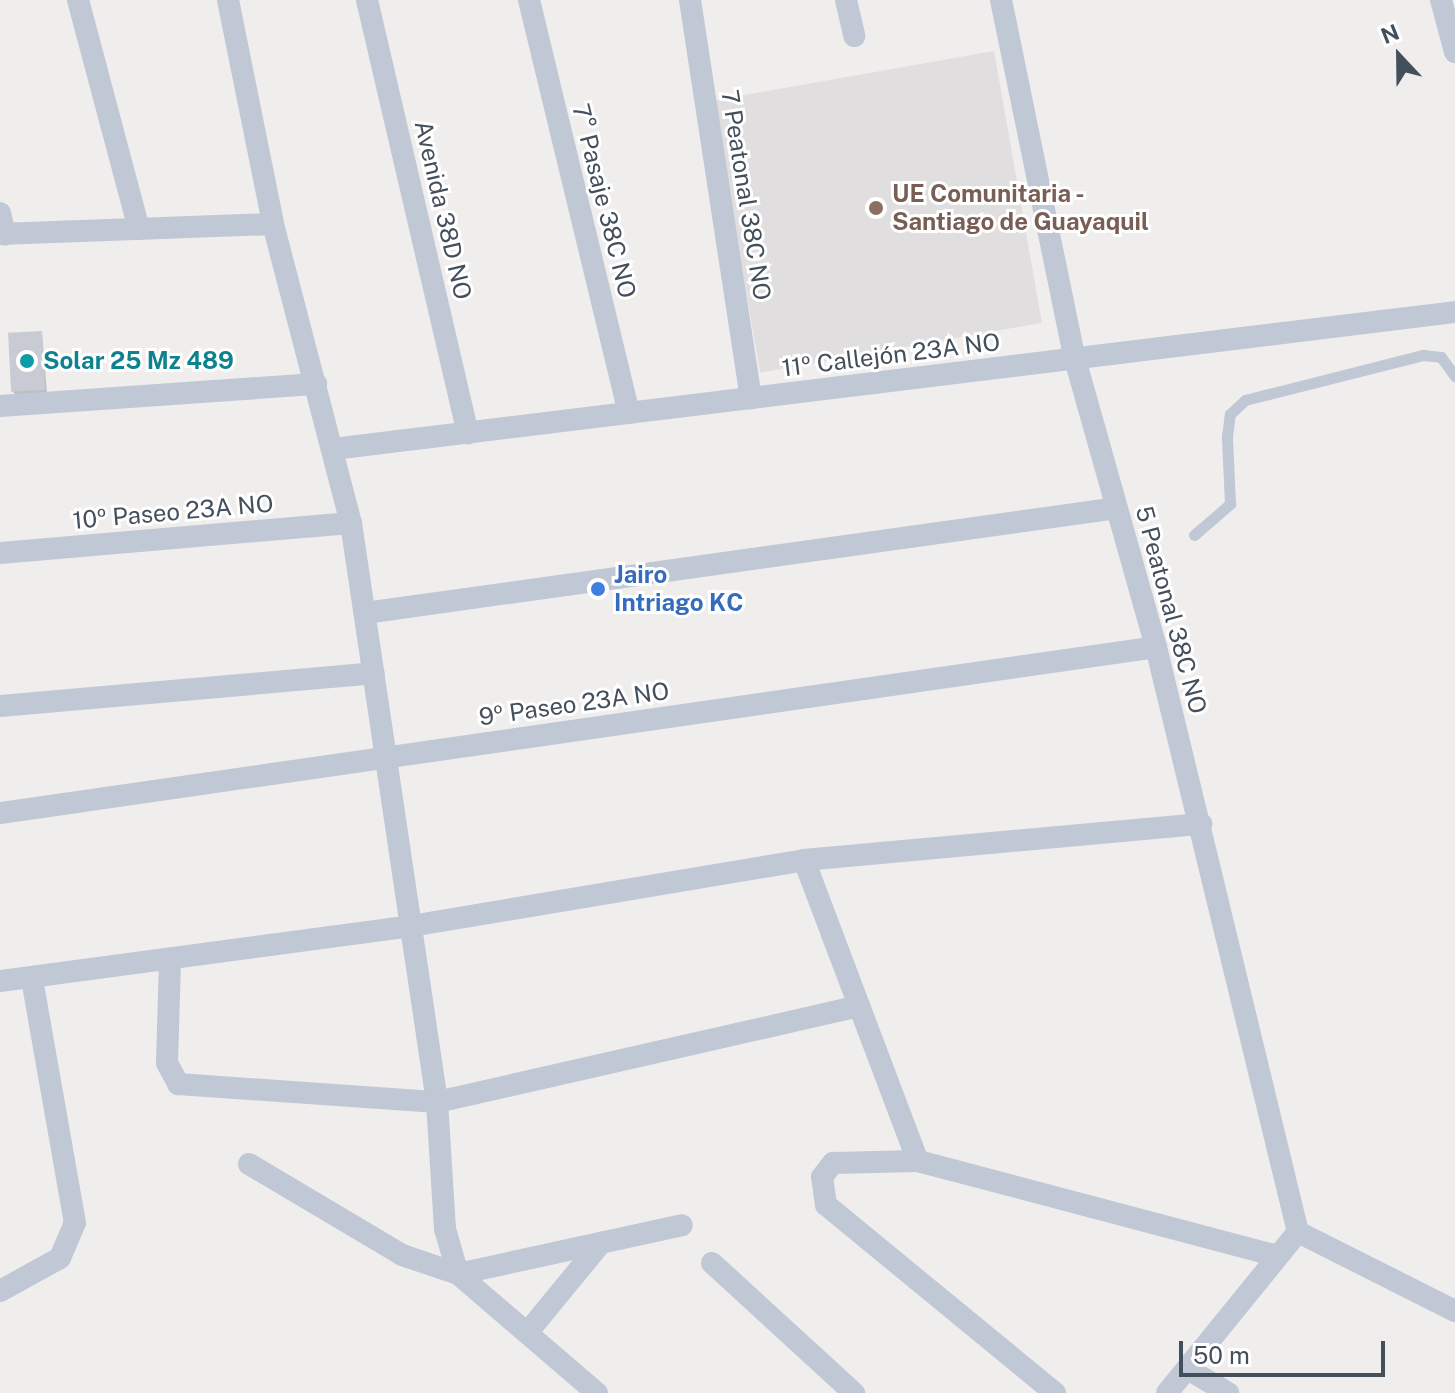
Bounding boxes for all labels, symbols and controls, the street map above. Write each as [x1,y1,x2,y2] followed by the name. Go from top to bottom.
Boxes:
[1359,16,1439,96] north arrow
[1377,18,1403,49] text: N
[715,88,777,302] street label: 7 Peatonal 38C NO
[566,101,642,301] street label: 7° Pasaje 38C NO
[408,118,478,302] street label: Avenida 38D NO
[892,180,1149,236] place label: UE Comunitaria - Santiago de Guayaquil
[867,199,885,217] marker: UE Comunitaria - Santiago de Guayaquil
[780,327,1002,383] street label: 11º Callejón 23A NO
[43,347,234,375] place label: Solar 25 Mz 489
[18,352,36,370] marker: Solar 25 Mz 489
[71,489,275,535] street label: 10º Paseo 23A NO
[1129,503,1213,717] street label: 5 Peatonal 38C NO
[614,561,743,617] place label: Jairo Intriago KC
[589,580,607,598] marker: Jairo Intriago KC
[477,676,671,732] street label: 9º Paseo 23A NO
[1183,1325,1389,1375] scale bar
[1193,1341,1250,1369] text: 50 m

